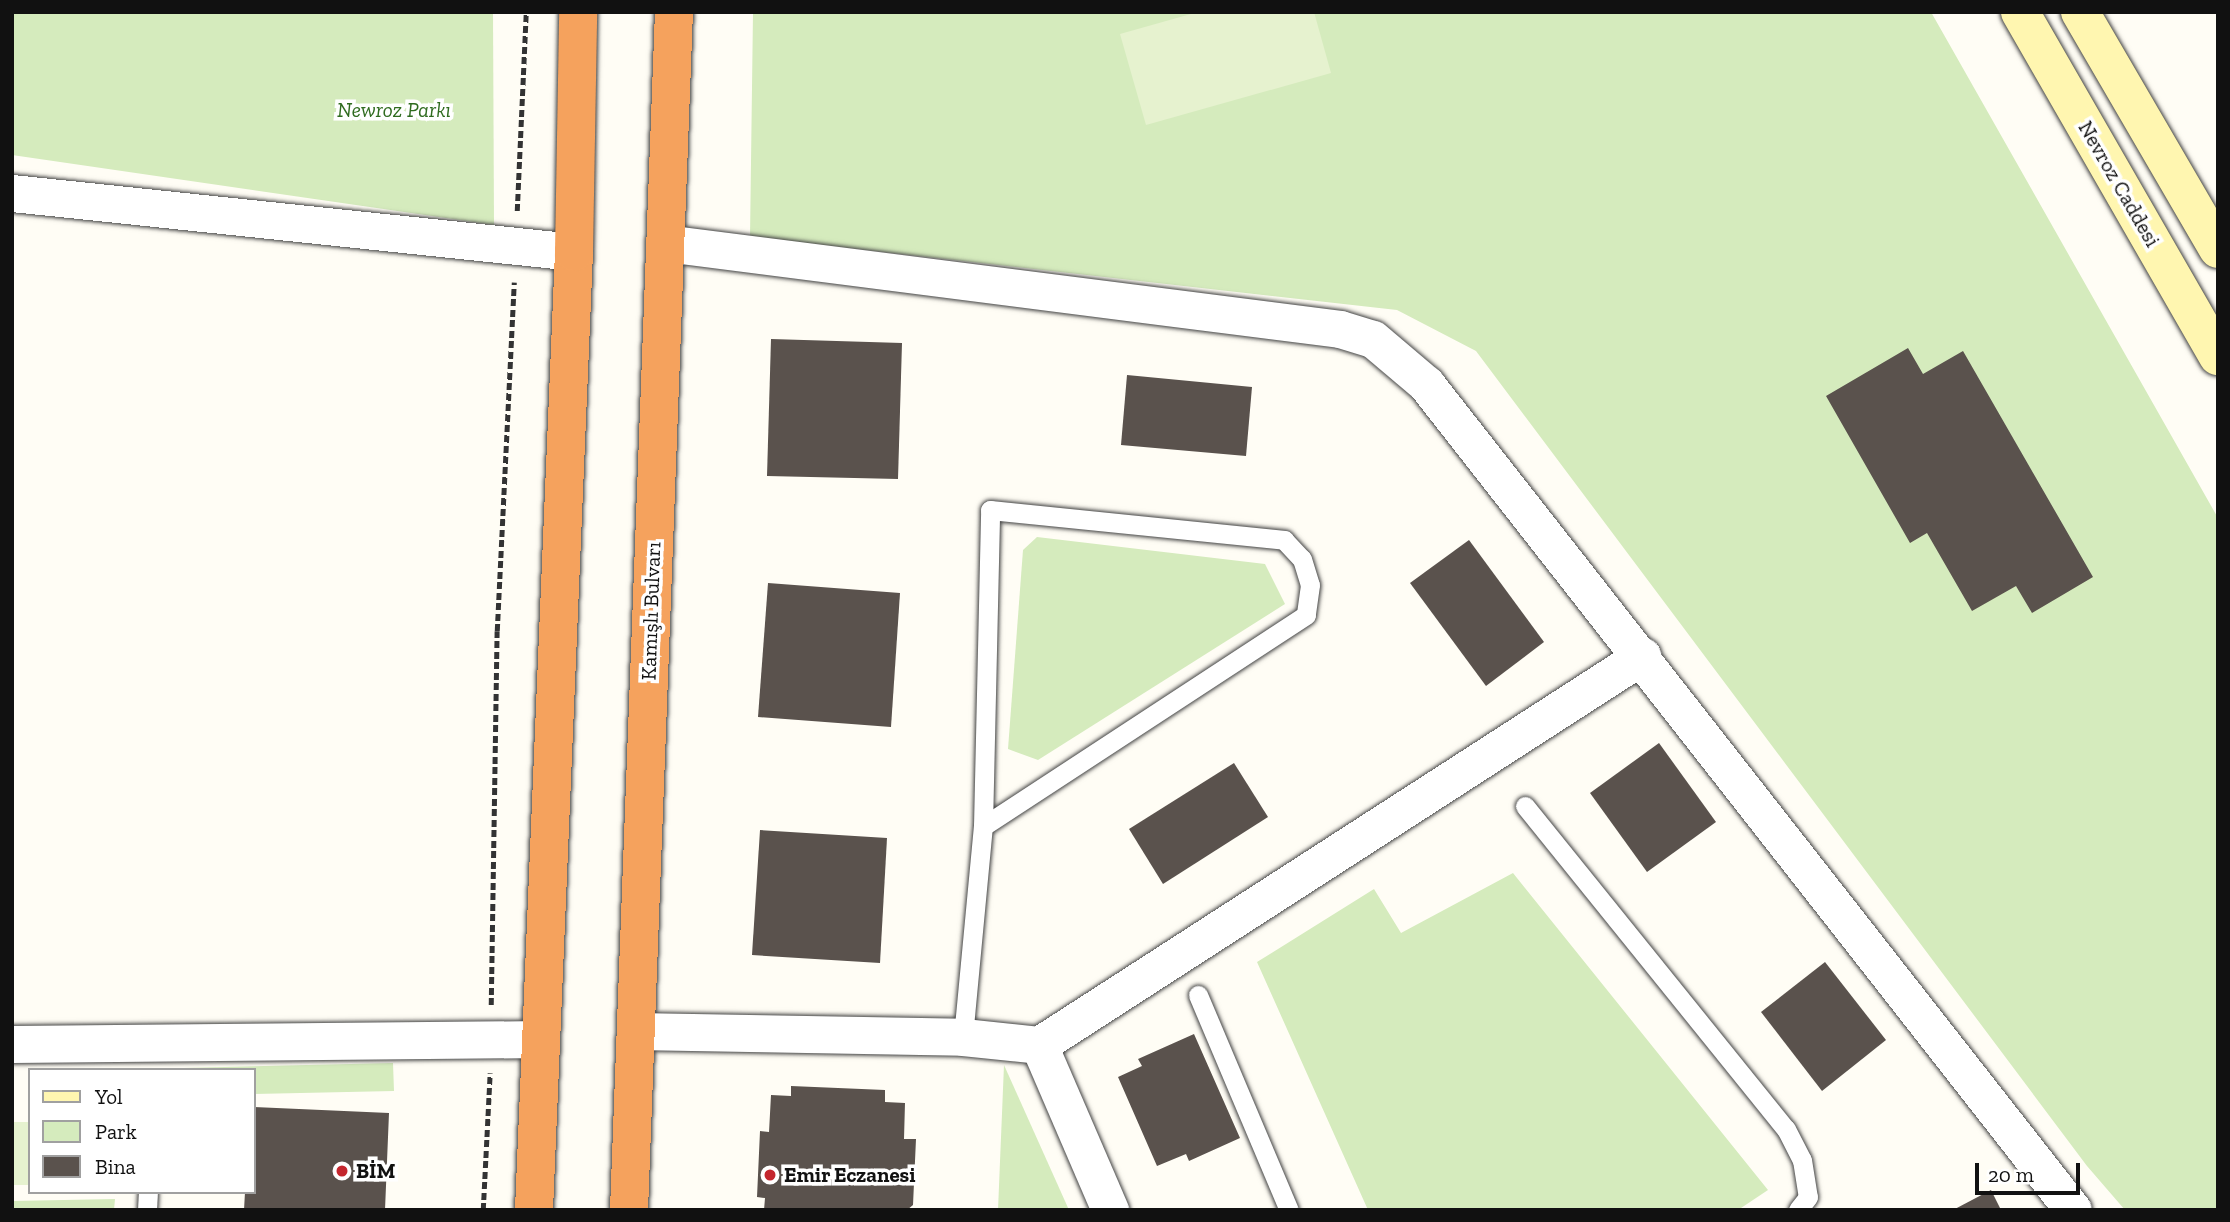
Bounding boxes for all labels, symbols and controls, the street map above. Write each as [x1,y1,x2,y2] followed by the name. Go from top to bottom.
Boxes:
[337,97,451,123] park label: Newroz Parkı
[2073,117,2165,251] street label: Nevroz Caddesi
[636,541,666,681] street label: Kamışlı Bulvarı
[28,1068,256,1194] legend
[95,1084,123,1109] text: Yol
[95,1119,137,1144] text: Park
[1978,1148,2083,1192] scale bar
[95,1154,136,1179] text: Bina
[356,1158,395,1184] place label: BİM
[784,1162,916,1188] place label: Emir Eczanesi
[1988,1162,2034,1187] text: 20 m
[334,1163,350,1179] marker: BİM
[762,1167,778,1183] marker: Emir Eczanesi

